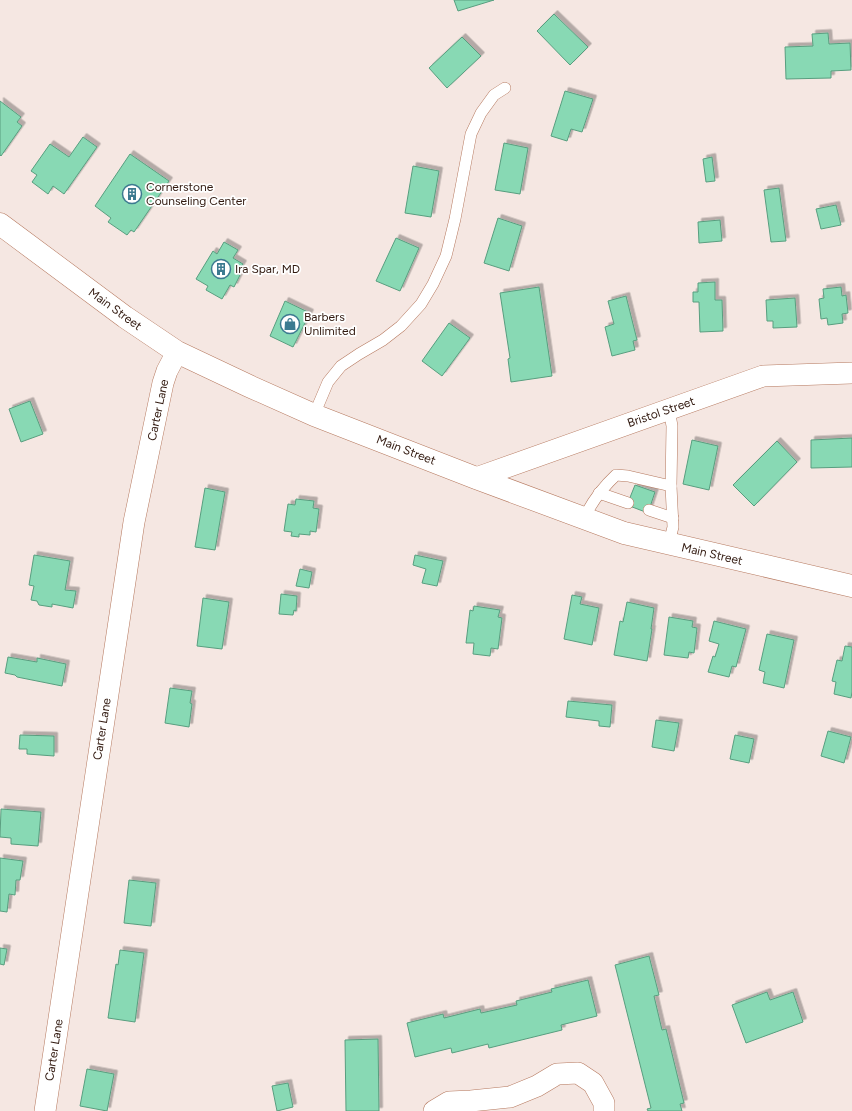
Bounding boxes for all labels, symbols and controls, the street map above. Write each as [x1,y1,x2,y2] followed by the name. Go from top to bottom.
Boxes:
[146,180,246,208] place label: Cornerstone Counseling Center
[121,183,143,205] building icon: Cornerstone Counseling Center
[210,258,232,280] building icon: Ira Spar, MD
[235,262,300,276] place label: Ira Spar, MD
[86,285,145,333] street label: Main Street
[304,310,356,338] place label: Barbers Unlimited
[279,313,301,335] shop icon: Barbers Unlimited
[145,378,171,442] street label: Carter Lane
[625,394,697,430] street label: Bristol Street
[374,432,438,468] street label: Main Street
[680,540,744,568] street label: Main Street
[90,697,114,761] street label: Carter Lane
[42,1018,66,1082] street label: Carter Lane

